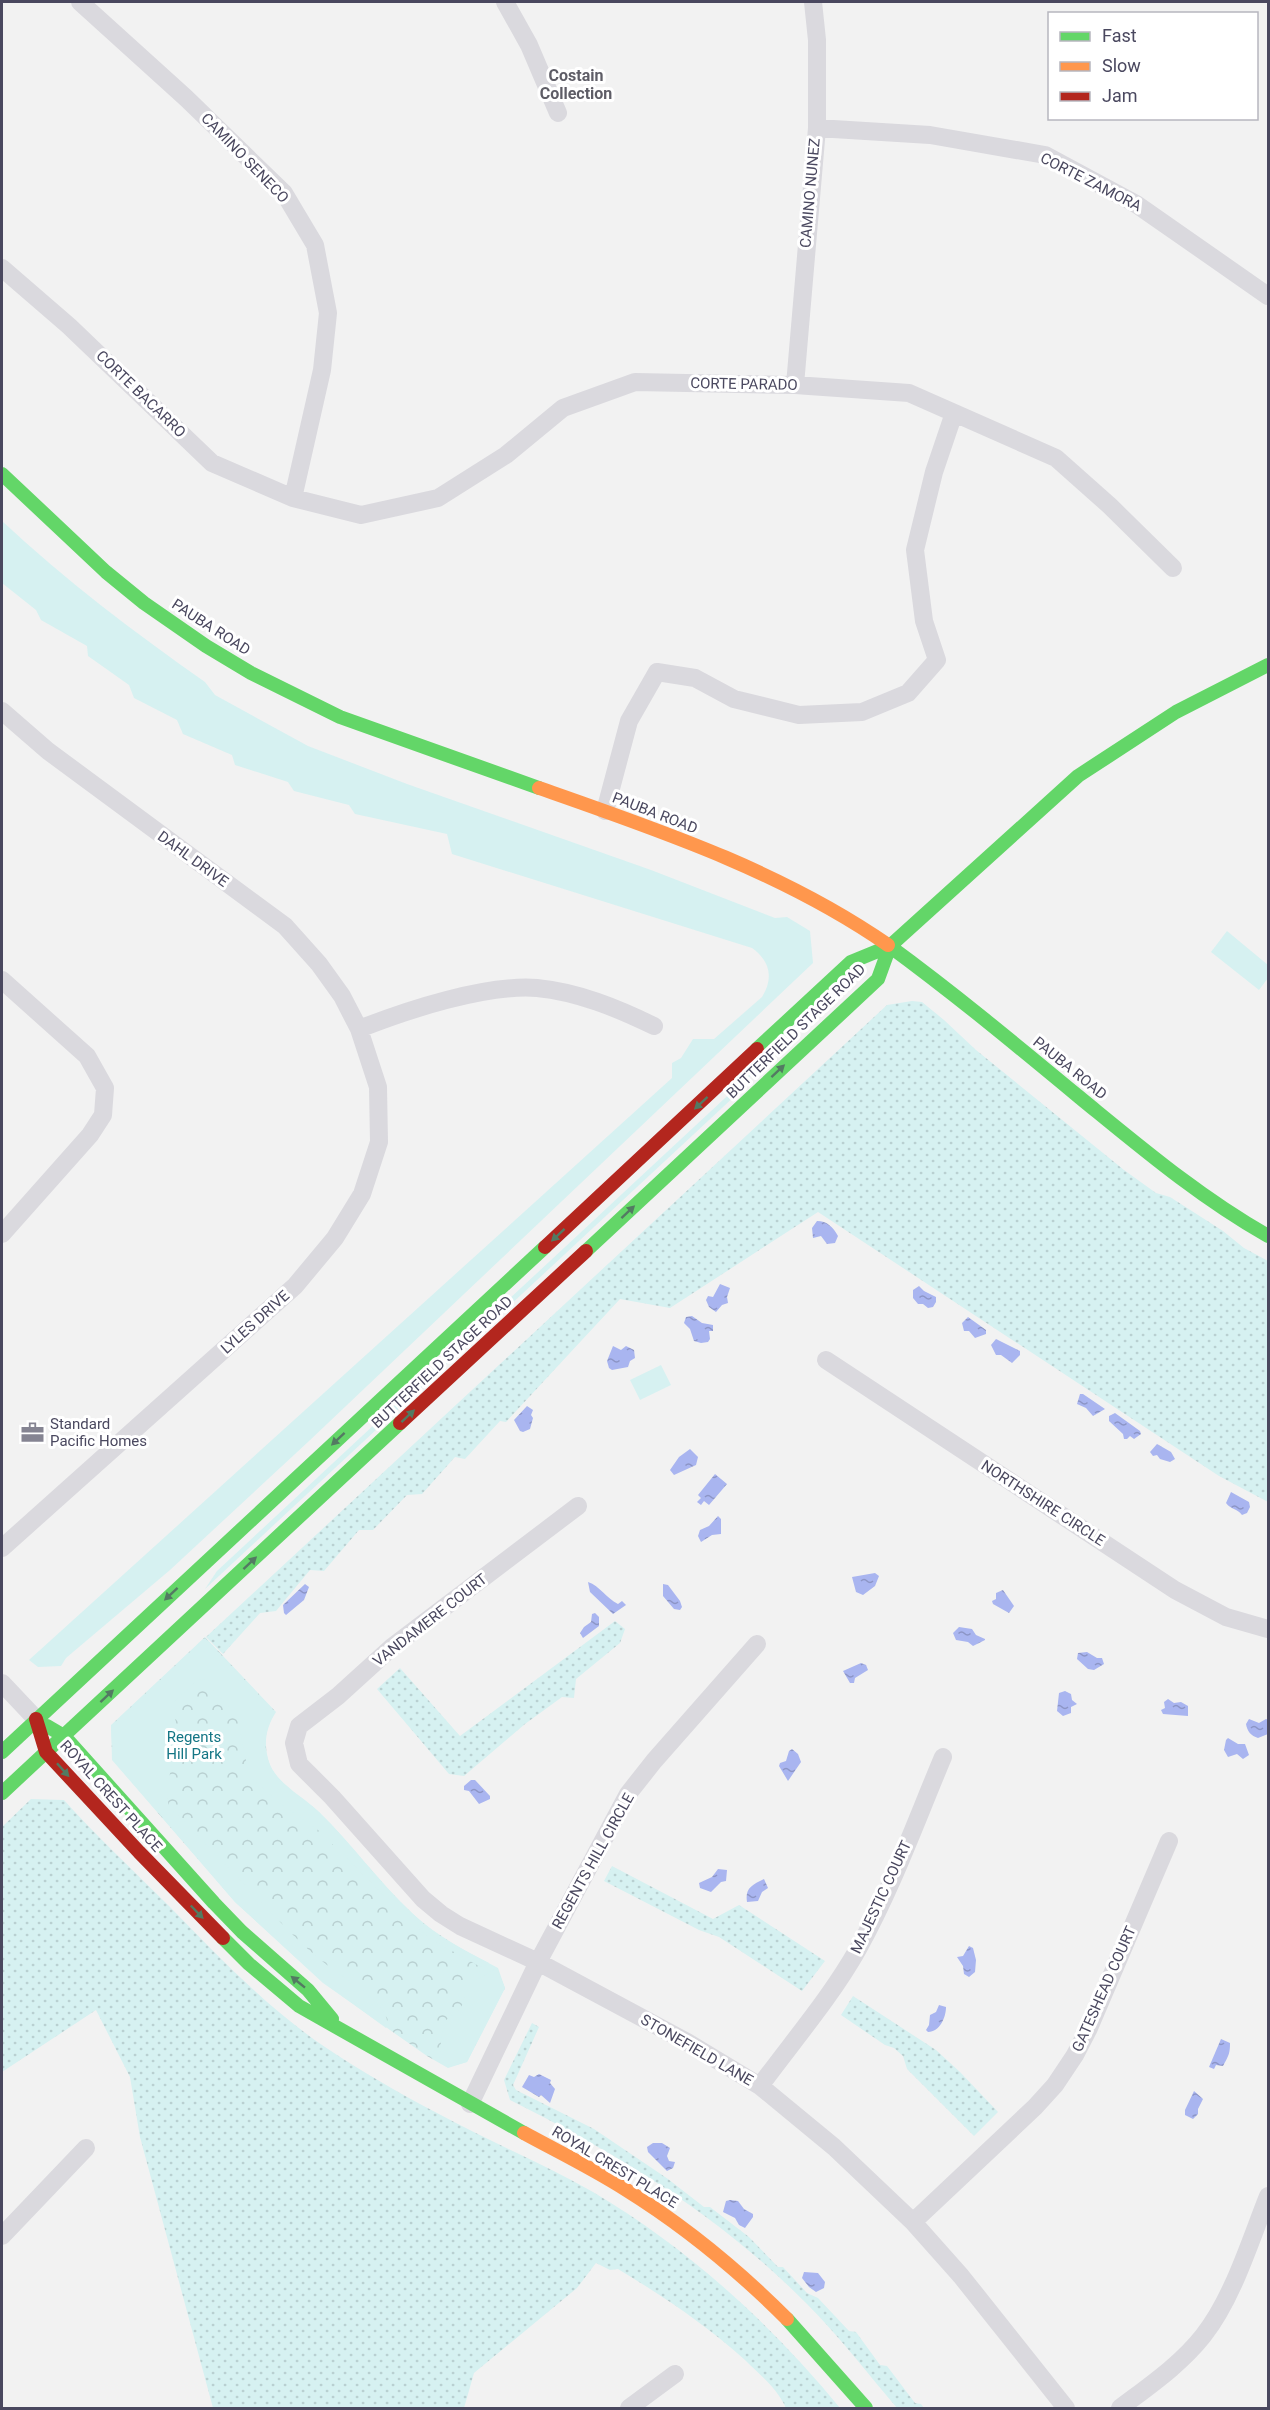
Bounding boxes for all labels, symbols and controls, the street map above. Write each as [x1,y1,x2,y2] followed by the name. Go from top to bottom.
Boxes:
[1048,12,1258,120] legend
[1102,25,1137,46] text: Fast
[1102,55,1141,76] text: Slow
[540,66,612,103] district label: Costain Collection
[1102,85,1138,106] text: Jam
[197,109,293,207] street label: CAMINO SENECO
[796,137,824,249] street label: CAMINO NUNEZ
[1037,149,1145,215] street label: CORTE ZAMORA
[93,347,189,441] street label: CORTE BACARRO
[690,374,798,394] street label: CORTE PARADO
[168,595,254,659] street label: PAUBA ROAD
[610,789,700,837] street label: PAUBA ROAD
[154,827,232,891] street label: DAHL DRIVE
[723,960,869,1102] street label: BUTTERFIELD STAGE ROAD
[1029,1033,1111,1103] street label: PAUBA ROAD
[771,1065,785,1079] one-way arrow
[694,1095,708,1109] one-way arrow
[620,1205,635,1219] one-way arrow
[551,1228,566,1241] one-way arrow
[217,1286,293,1357] street label: LYLES DRIVE
[368,1292,516,1432] street label: BUTTERFIELD STAGE ROAD
[400,1409,415,1423] one-way arrow
[50,1415,147,1450] place label: Standard Pacific Homes
[19,1420,45,1446] office icon: Standard Pacific Homes
[331,1432,346,1445] one-way arrow
[978,1456,1109,1550] street label: NORTHSHIRE CIRCLE
[242,1556,257,1570] one-way arrow
[369,1570,491,1670] street label: VANDAMERE COURT
[164,1587,179,1601] one-way arrow
[99,1690,114,1703] one-way arrow
[166,1728,222,1763] park label: Regents Hill Park
[56,1737,166,1856] street label: ROYAL CREST PLACE
[56,1762,69,1777] one-way arrow
[548,1790,638,1932] street label: REGENTS HILL CIRCLE
[847,1838,915,1956] street label: MAJESTIC COURT
[189,1904,203,1918] one-way arrow
[1068,1923,1140,2055] street label: GATESHEAD COURT
[290,1975,306,1988] one-way arrow
[638,2010,757,2090] street label: STONEFIELD LANE
[549,2122,682,2212] street label: ROYAL CREST PLACE

